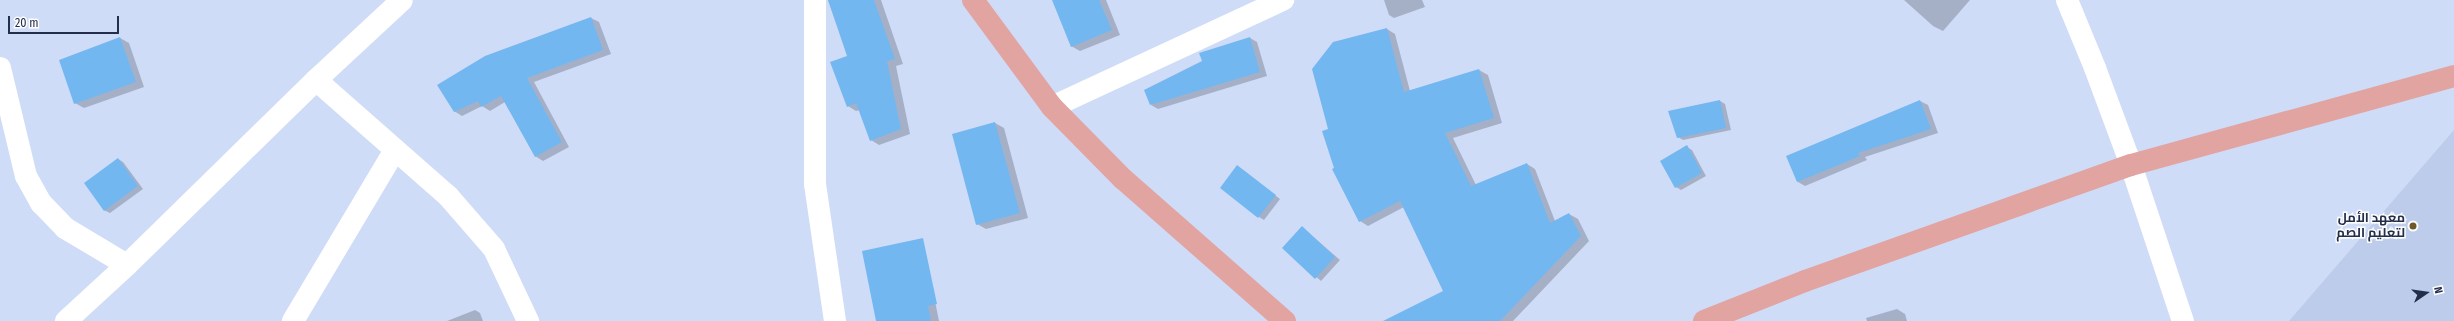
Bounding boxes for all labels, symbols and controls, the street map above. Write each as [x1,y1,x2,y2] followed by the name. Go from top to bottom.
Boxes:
[10,8,121,34] scale bar
[15,16,39,30] text: 20 m
[2336,211,2405,242] place label: معهد الأمل لتعليم الصم
[2408,221,2418,231] marker: معهد الأمل لتعليم الصم
[2406,273,2446,313] north arrow
[2431,286,2445,295] text: N

